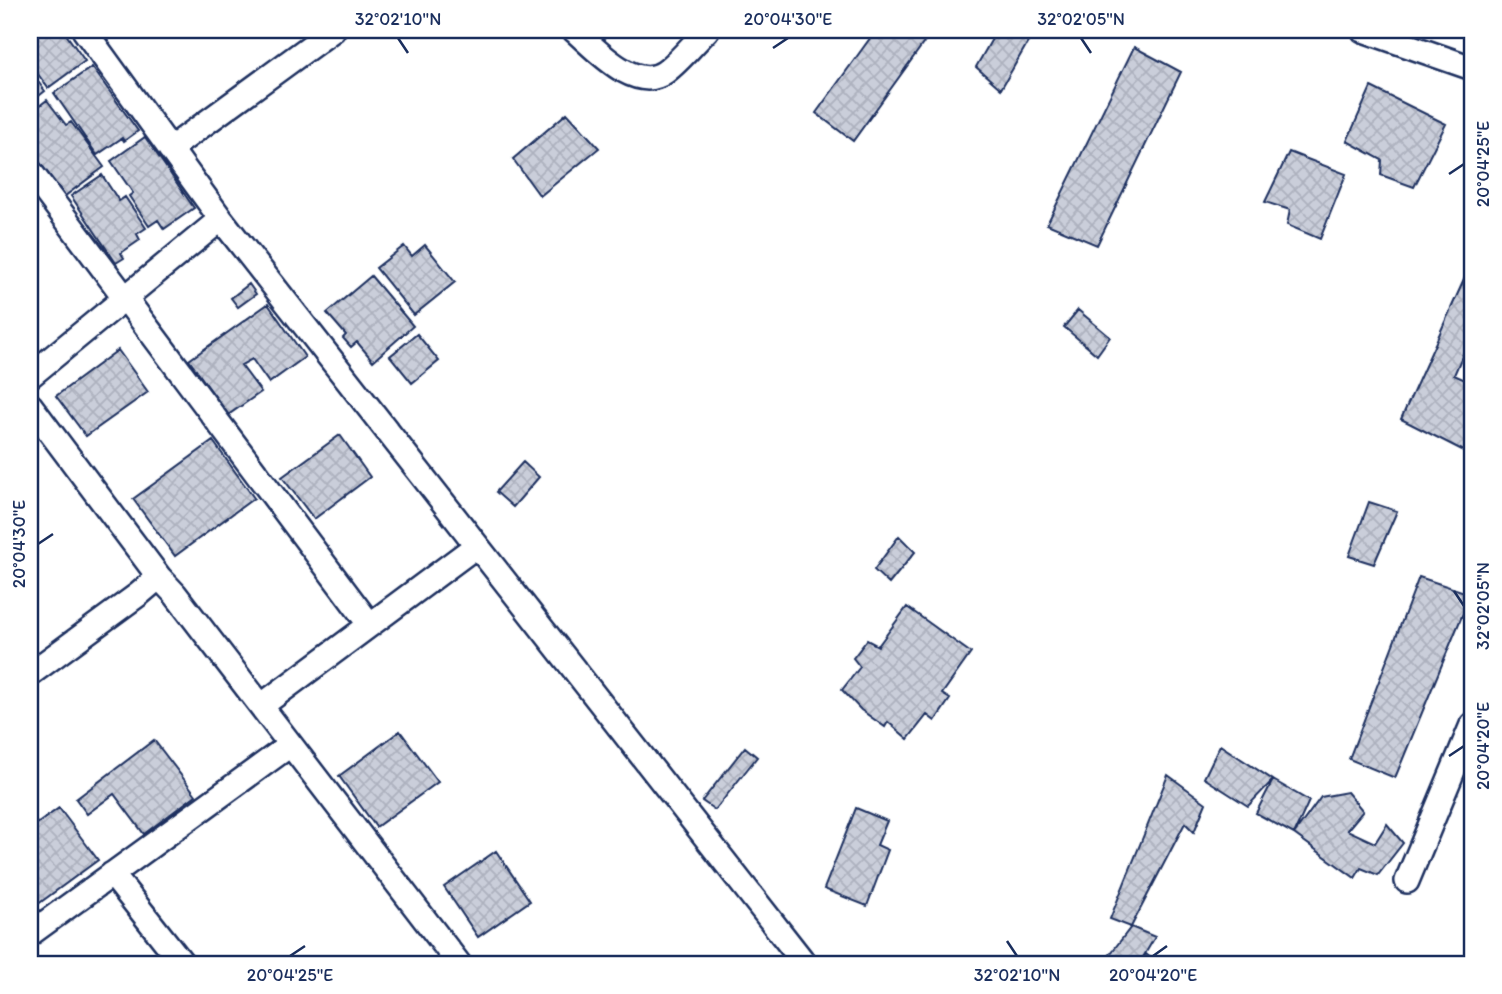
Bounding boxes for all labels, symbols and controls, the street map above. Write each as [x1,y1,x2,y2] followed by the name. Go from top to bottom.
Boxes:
[355,8,441,30] text: 32°02'10"N
[744,8,832,30] text: 20°04'30"E
[1037,8,1125,30] text: 32°02'05"N
[1472,121,1494,207] text: 20°04'25"E
[8,500,30,588] text: 20°04'30"E
[1472,562,1494,650] text: 32°02'05"N
[1472,702,1494,790] text: 20°04'20"E
[247,964,333,986] text: 20°04'25"E
[974,964,1060,986] text: 32°02'10"N
[1109,964,1197,986] text: 20°04'20"E

